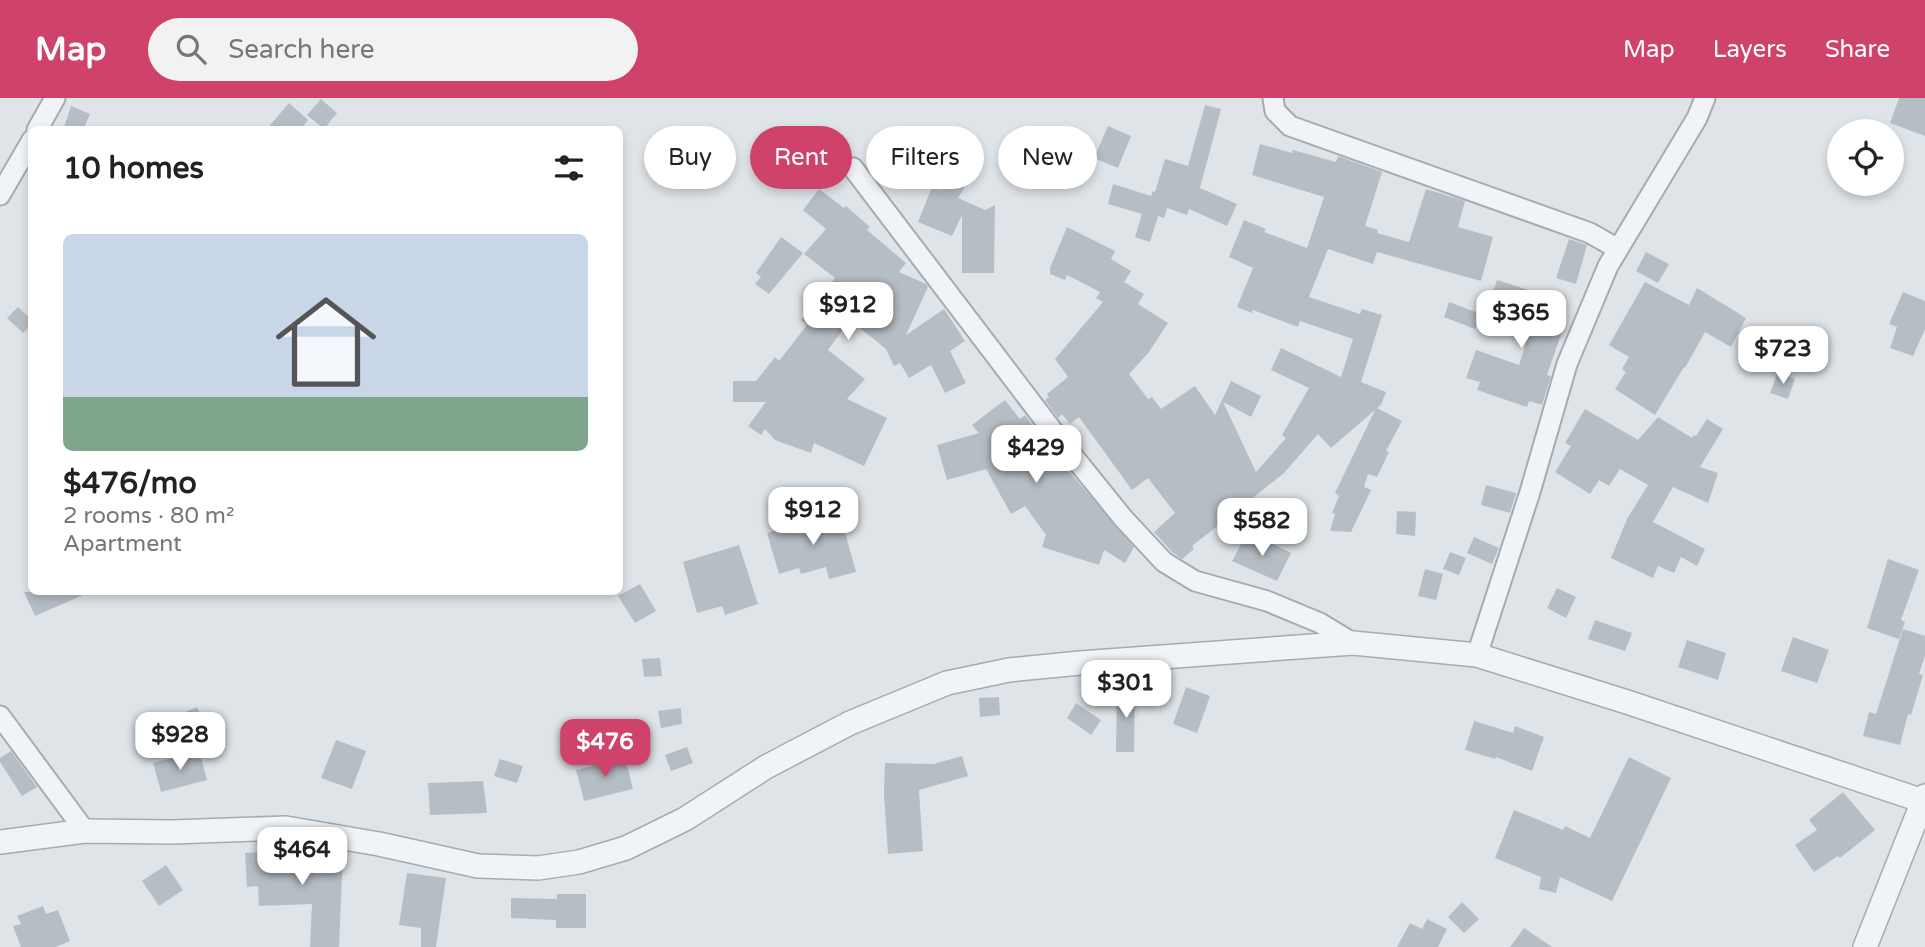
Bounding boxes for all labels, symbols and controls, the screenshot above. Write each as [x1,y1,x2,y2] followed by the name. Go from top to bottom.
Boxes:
[148,18,638,81] search box
[35,30,106,69] text: Map
[172,30,210,68] icon: search
[228,34,374,65] text: Search here
[1623,35,1675,64] text: Map
[1713,35,1787,64] text: Layers
[1825,35,1890,64] text: Share
[1827,119,1904,196] map controls
[1827,119,1904,196] button: locate
[644,126,736,189] chip: Buy
[750,126,852,189] chip: Rent
[866,126,984,189] chip: Filters
[998,126,1097,189] chip: New
[550,149,588,187] icon: filters
[63,150,204,187] text: 10 homes
[263,279,389,405] icon: home
[807,282,889,342] pin: $912
[1480,290,1562,350] pin: $365
[819,291,877,319] text: $912
[1492,299,1550,327] text: $365
[1742,327,1824,386] pin: $723
[1754,335,1812,363] text: $723
[995,426,1077,485] pin: $429
[1007,434,1065,462] text: $429
[63,465,197,502] text: $476/mo
[772,488,854,547] pin: $912
[784,496,842,524] text: $912
[1221,498,1303,558] pin: $582
[63,502,234,530] text: 2 rooms · 80 m²
[1233,507,1291,535] text: $582
[63,530,182,558] text: Apartment
[1085,660,1167,720] pin: $301
[1097,669,1155,697] text: $301
[139,712,221,772] pin: $928
[564,720,646,779] pin: $476
[151,721,209,749] text: $928
[576,728,634,756] text: $476
[261,828,343,887] pin: $464
[273,836,331,864] text: $464

